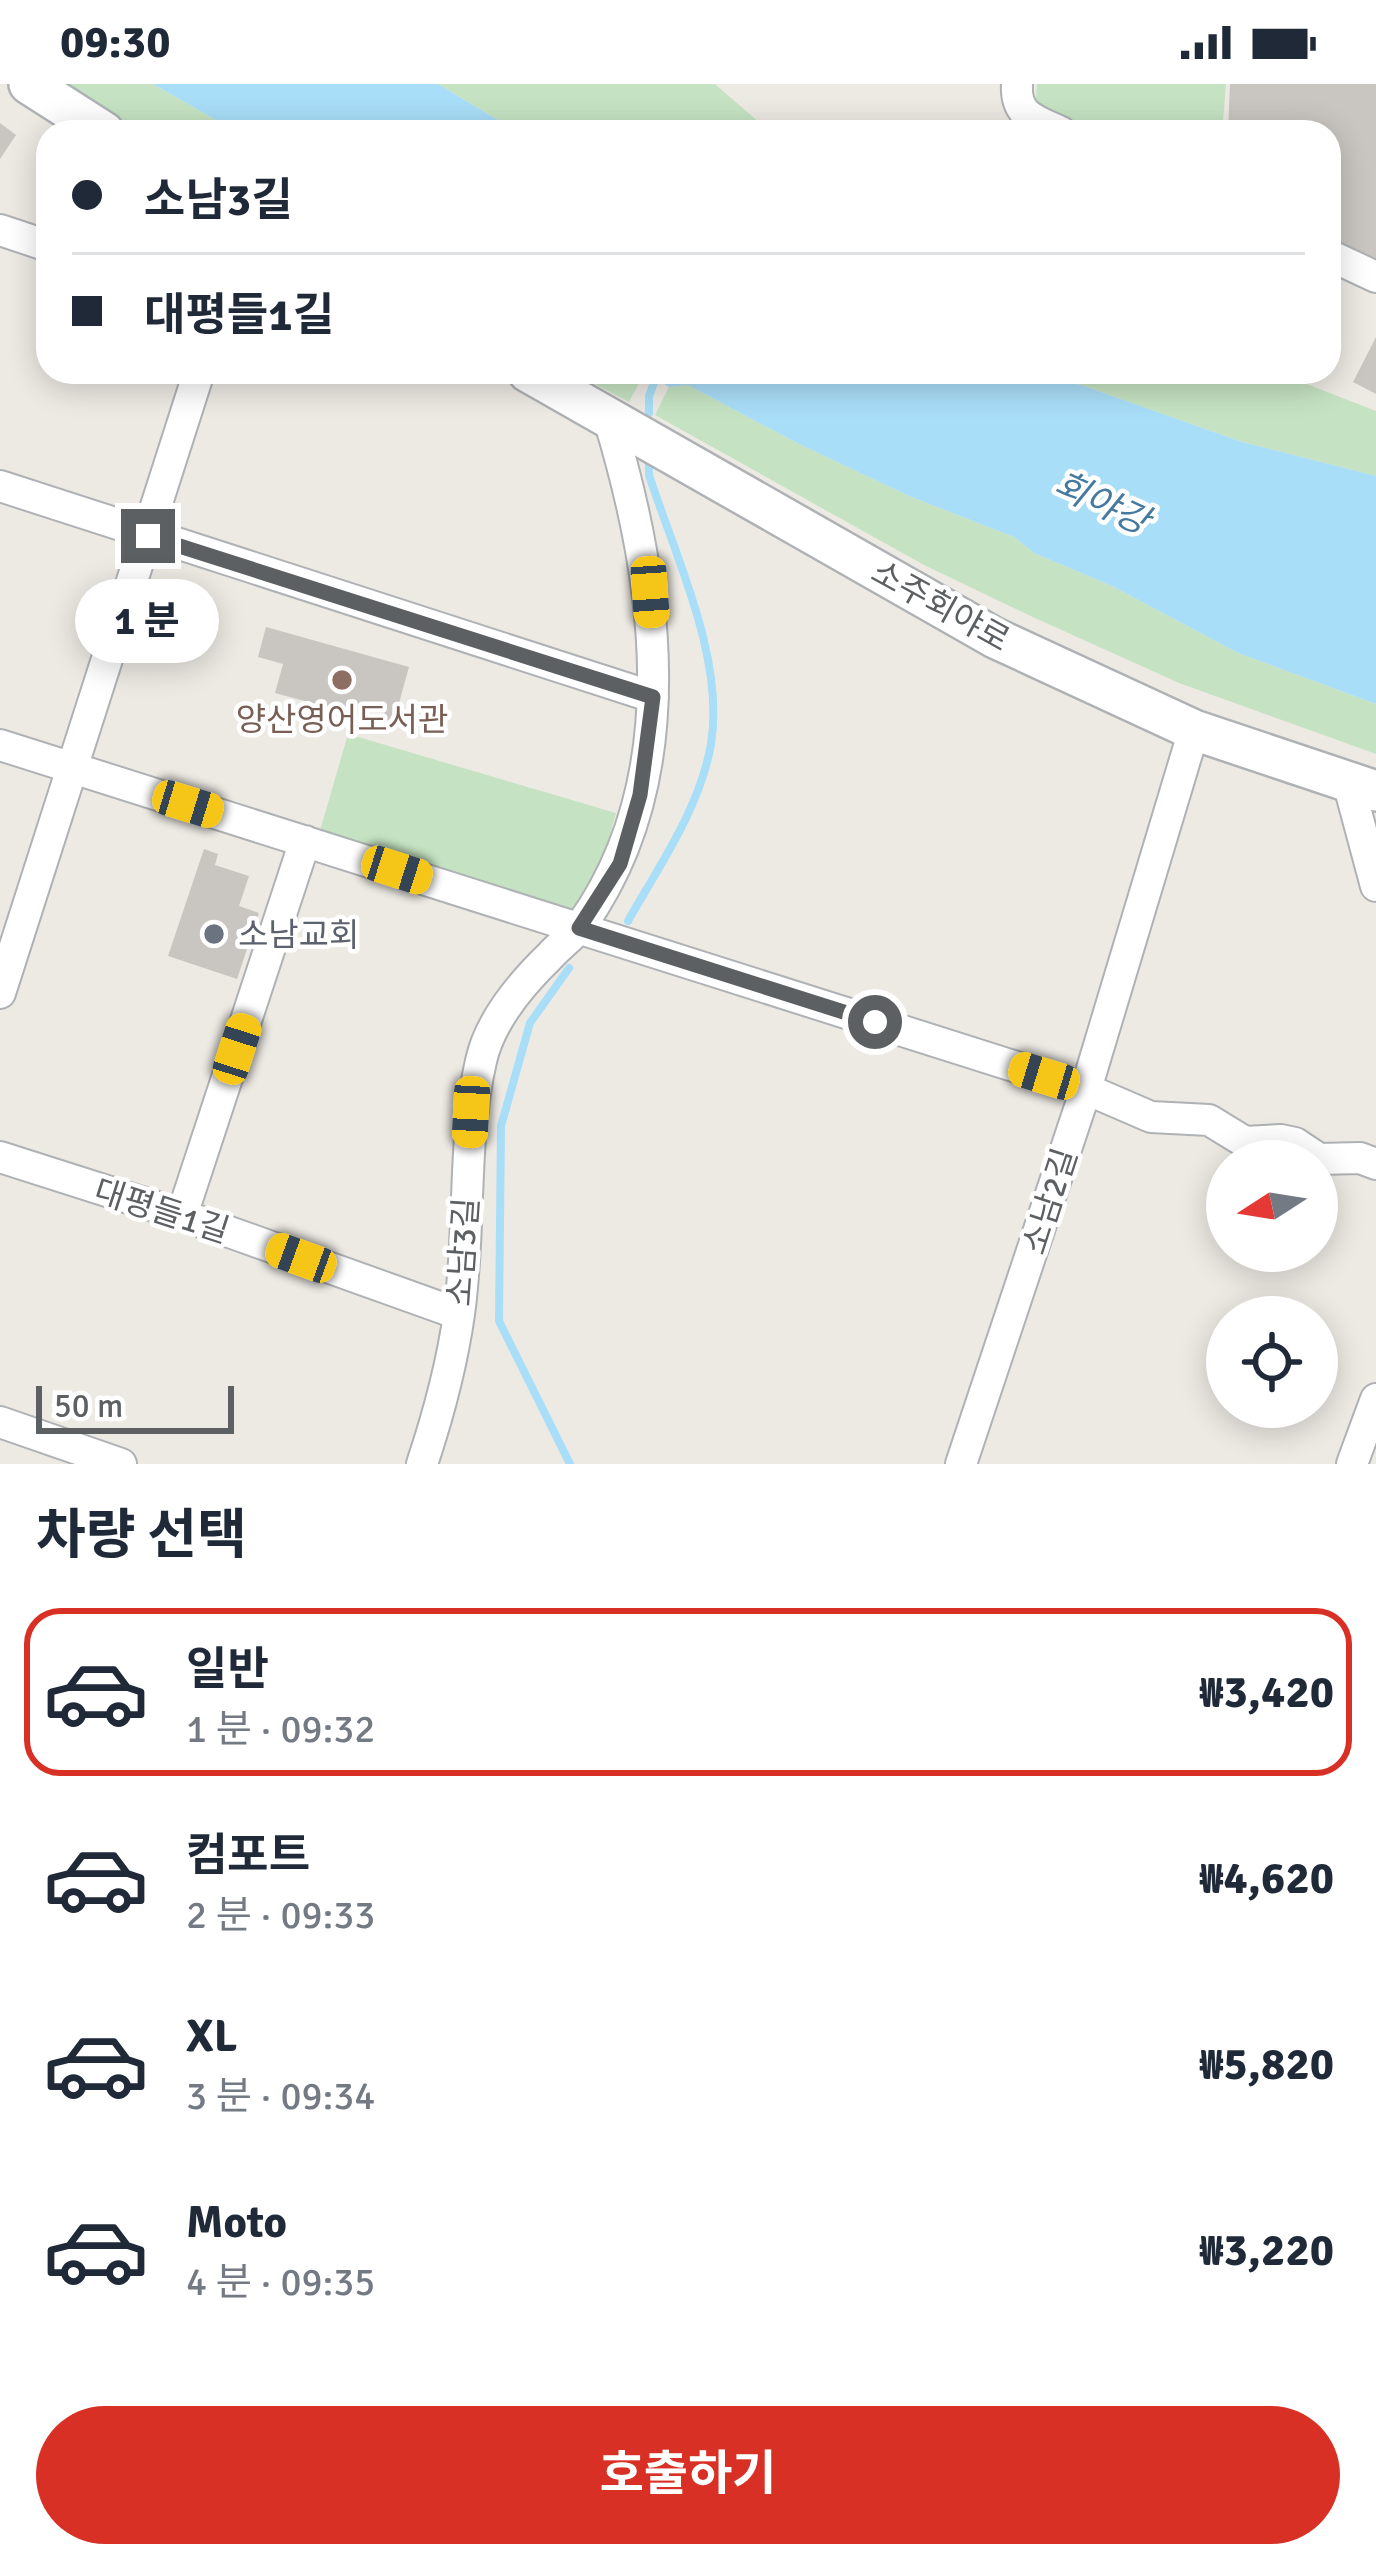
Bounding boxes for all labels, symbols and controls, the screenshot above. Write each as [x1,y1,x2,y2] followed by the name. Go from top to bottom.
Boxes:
[60,15,170,70] text: 09:30
[144,173,293,228] text: 소남3길
[144,288,334,343] text: 대평들1길
[1047,462,1160,547] water label: 회야강
[121,509,175,563] route end
[864,552,1017,661] street label: 소주회야로
[630,555,670,629] car
[76,578,220,662] callout: 1 분
[114,597,180,645] text: 1 분
[329,667,355,693] marker: 양산영어도서관
[236,700,448,741] place label: 양산영어도서관
[148,776,228,832] car
[357,842,437,898] car
[238,915,359,956] place label: 소남교회
[201,921,227,947] marker: 소남교회
[848,995,902,1049] route start
[209,1009,265,1089] car
[1004,1048,1084,1104] car
[451,1075,491,1149] car
[1206,1140,1338,1272] north arrow
[1206,1140,1338,1428] map controls
[1014,1143,1087,1260] street label: 소남2길
[89,1170,234,1252] street label: 대평들1길
[439,1196,488,1308] street label: 소남3길
[261,1229,341,1287] car
[1206,1296,1338,1428] button: locate
[36,1380,234,1433] scale bar
[54,1386,123,1427] text: 50 m
[36,1502,247,1569] text: 차량 선택
[42,1638,150,1746] icon: car
[186,1642,269,1697] text: 일반
[1199,1665,1334,1720] text: ₩3,420
[186,1705,375,1753] text: 1 분 · 09:32
[42,1824,150,1932] icon: car
[186,1828,310,1883] text: 컴포트
[1199,1851,1334,1906] text: ₩4,620
[186,1891,375,1939] text: 2 분 · 09:33
[186,2009,237,2064] text: XL
[42,2010,150,2118] icon: car
[1199,2037,1334,2092] text: ₩5,820
[186,2072,375,2120] text: 3 분 · 09:34
[186,2195,287,2250] text: Moto
[42,2196,150,2304] icon: car
[1199,2223,1334,2278] text: ₩3,220
[186,2258,375,2306] text: 4 분 · 09:35
[36,2406,1340,2544] button: 호출하기

